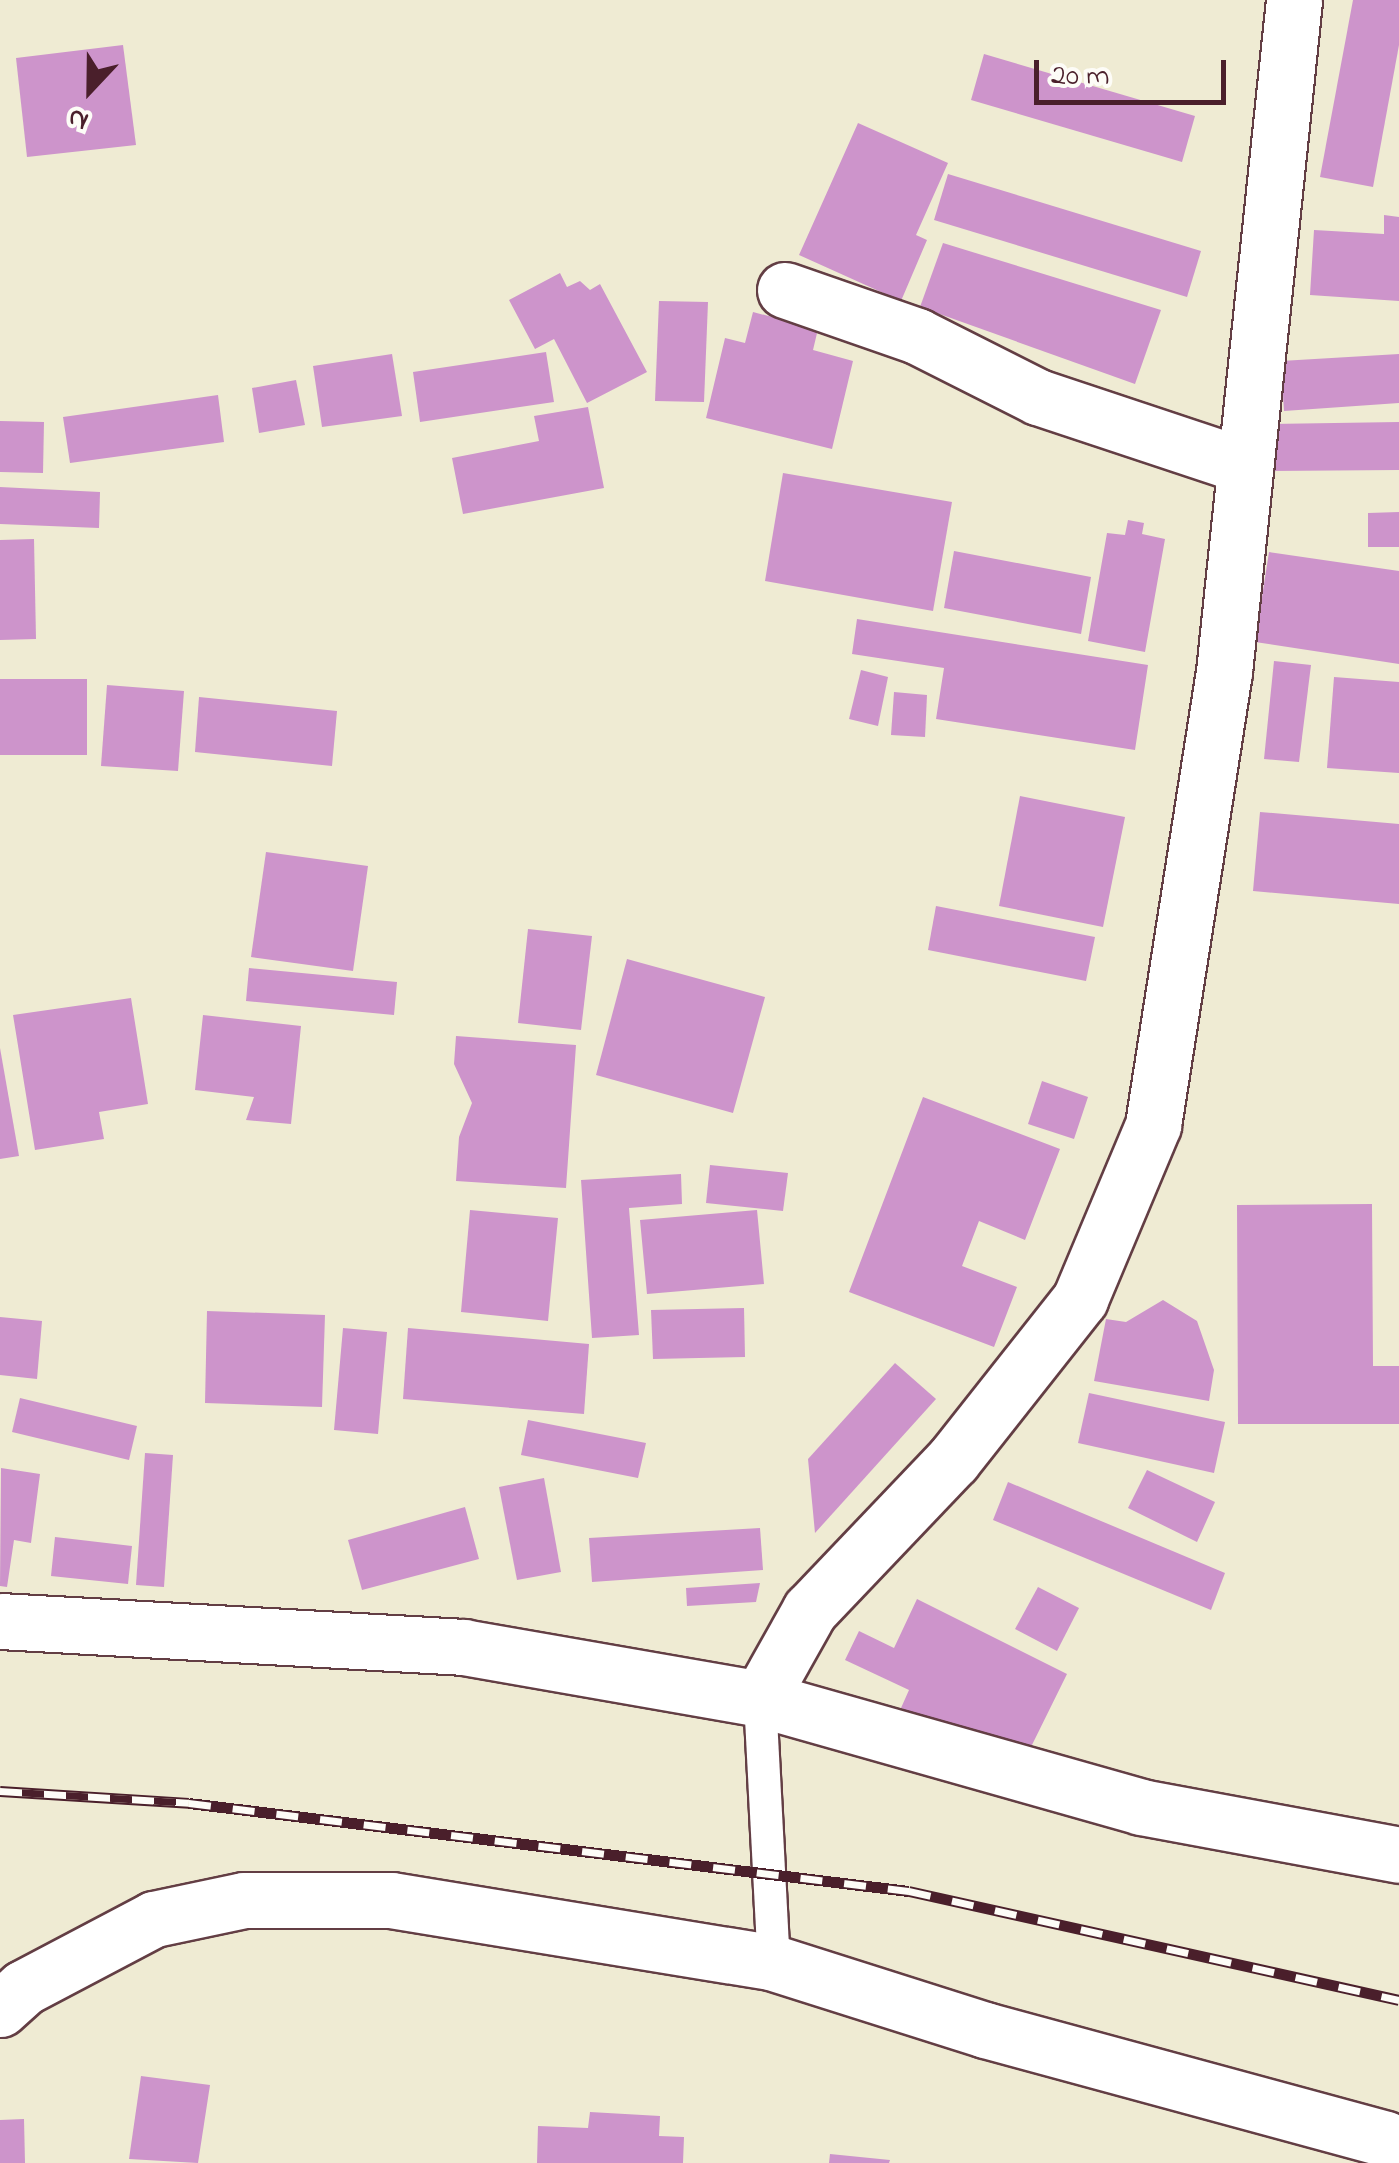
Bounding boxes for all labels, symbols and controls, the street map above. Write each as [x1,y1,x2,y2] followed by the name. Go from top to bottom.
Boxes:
[40,40,140,140] north arrow
[1039,40,1232,102] scale bar
[1051,55,1110,99] text: 20 m
[62,96,95,141] text: N

